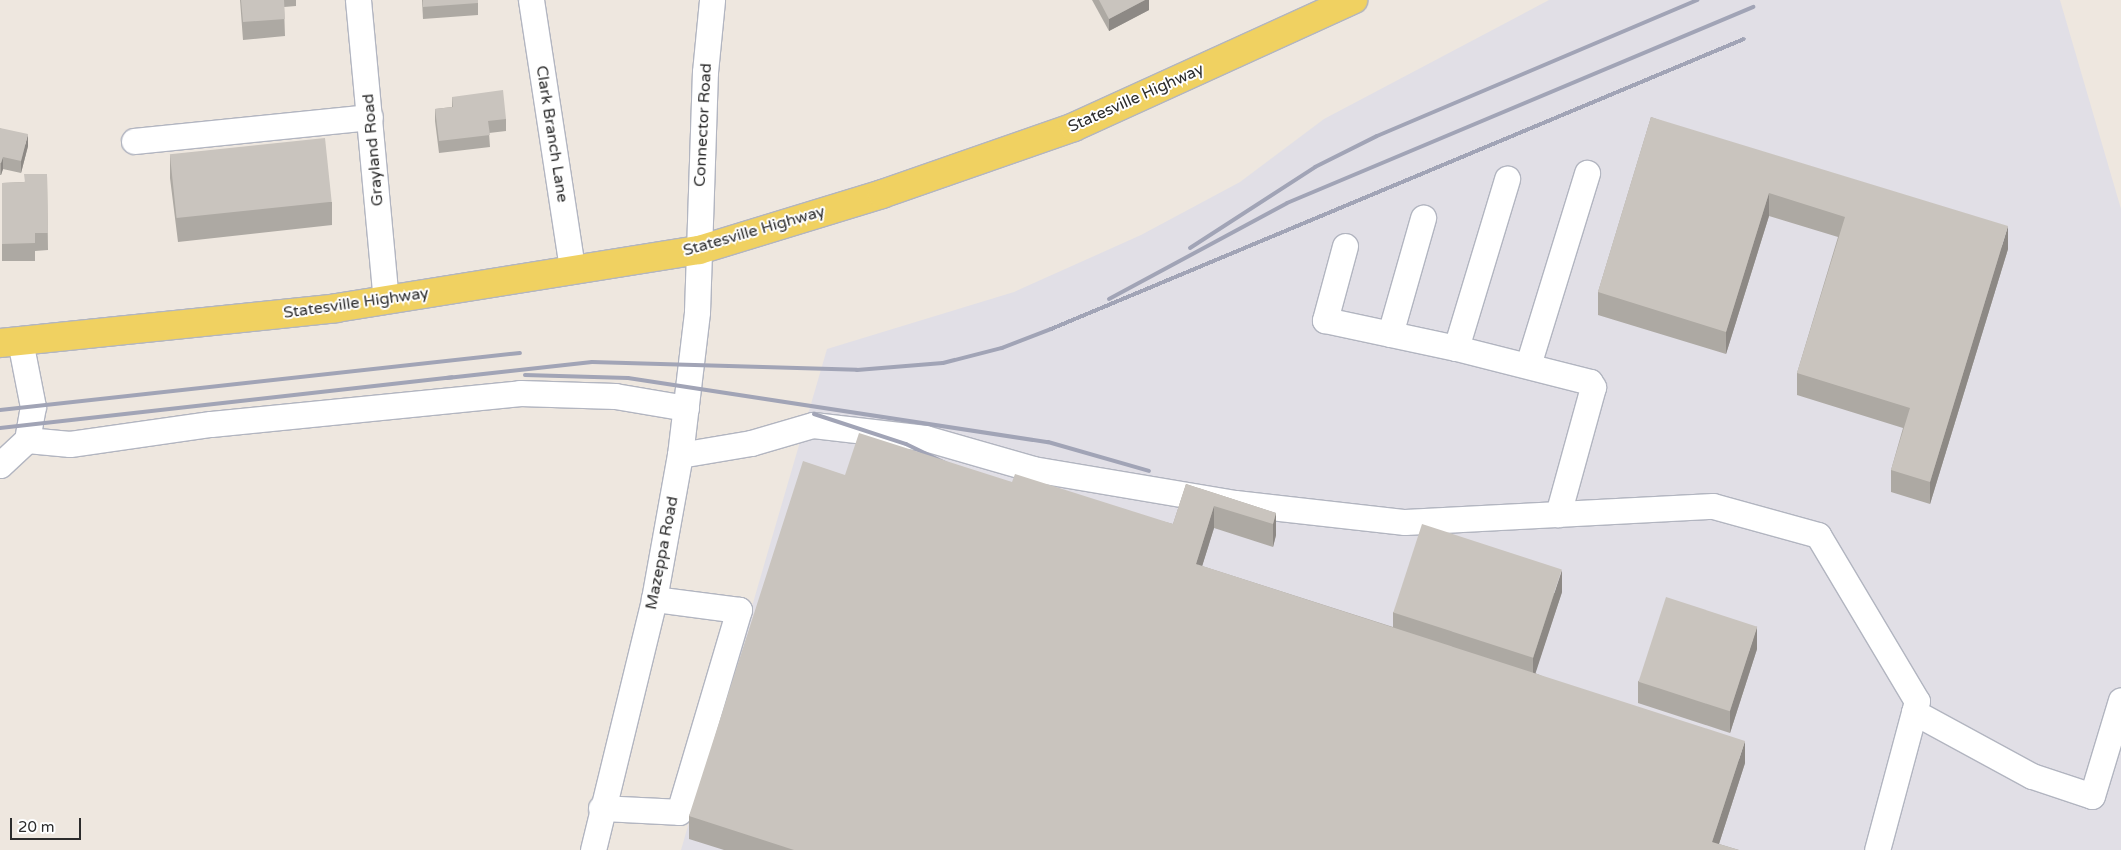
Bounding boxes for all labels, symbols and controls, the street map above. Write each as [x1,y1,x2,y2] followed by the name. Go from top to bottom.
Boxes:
[1065,59,1207,137] street label: Statesville Highway
[690,63,716,187] street label: Connector Road
[532,64,572,204] street label: Clark Branch Lane
[359,93,387,207] street label: Grayland Road
[681,202,827,260] street label: Statesville Highway
[282,283,430,323] street label: Statesville Highway
[642,495,682,611] street label: Mazeppa Road
[12,808,84,840] scale bar
[18,818,55,836] text: 20 m

